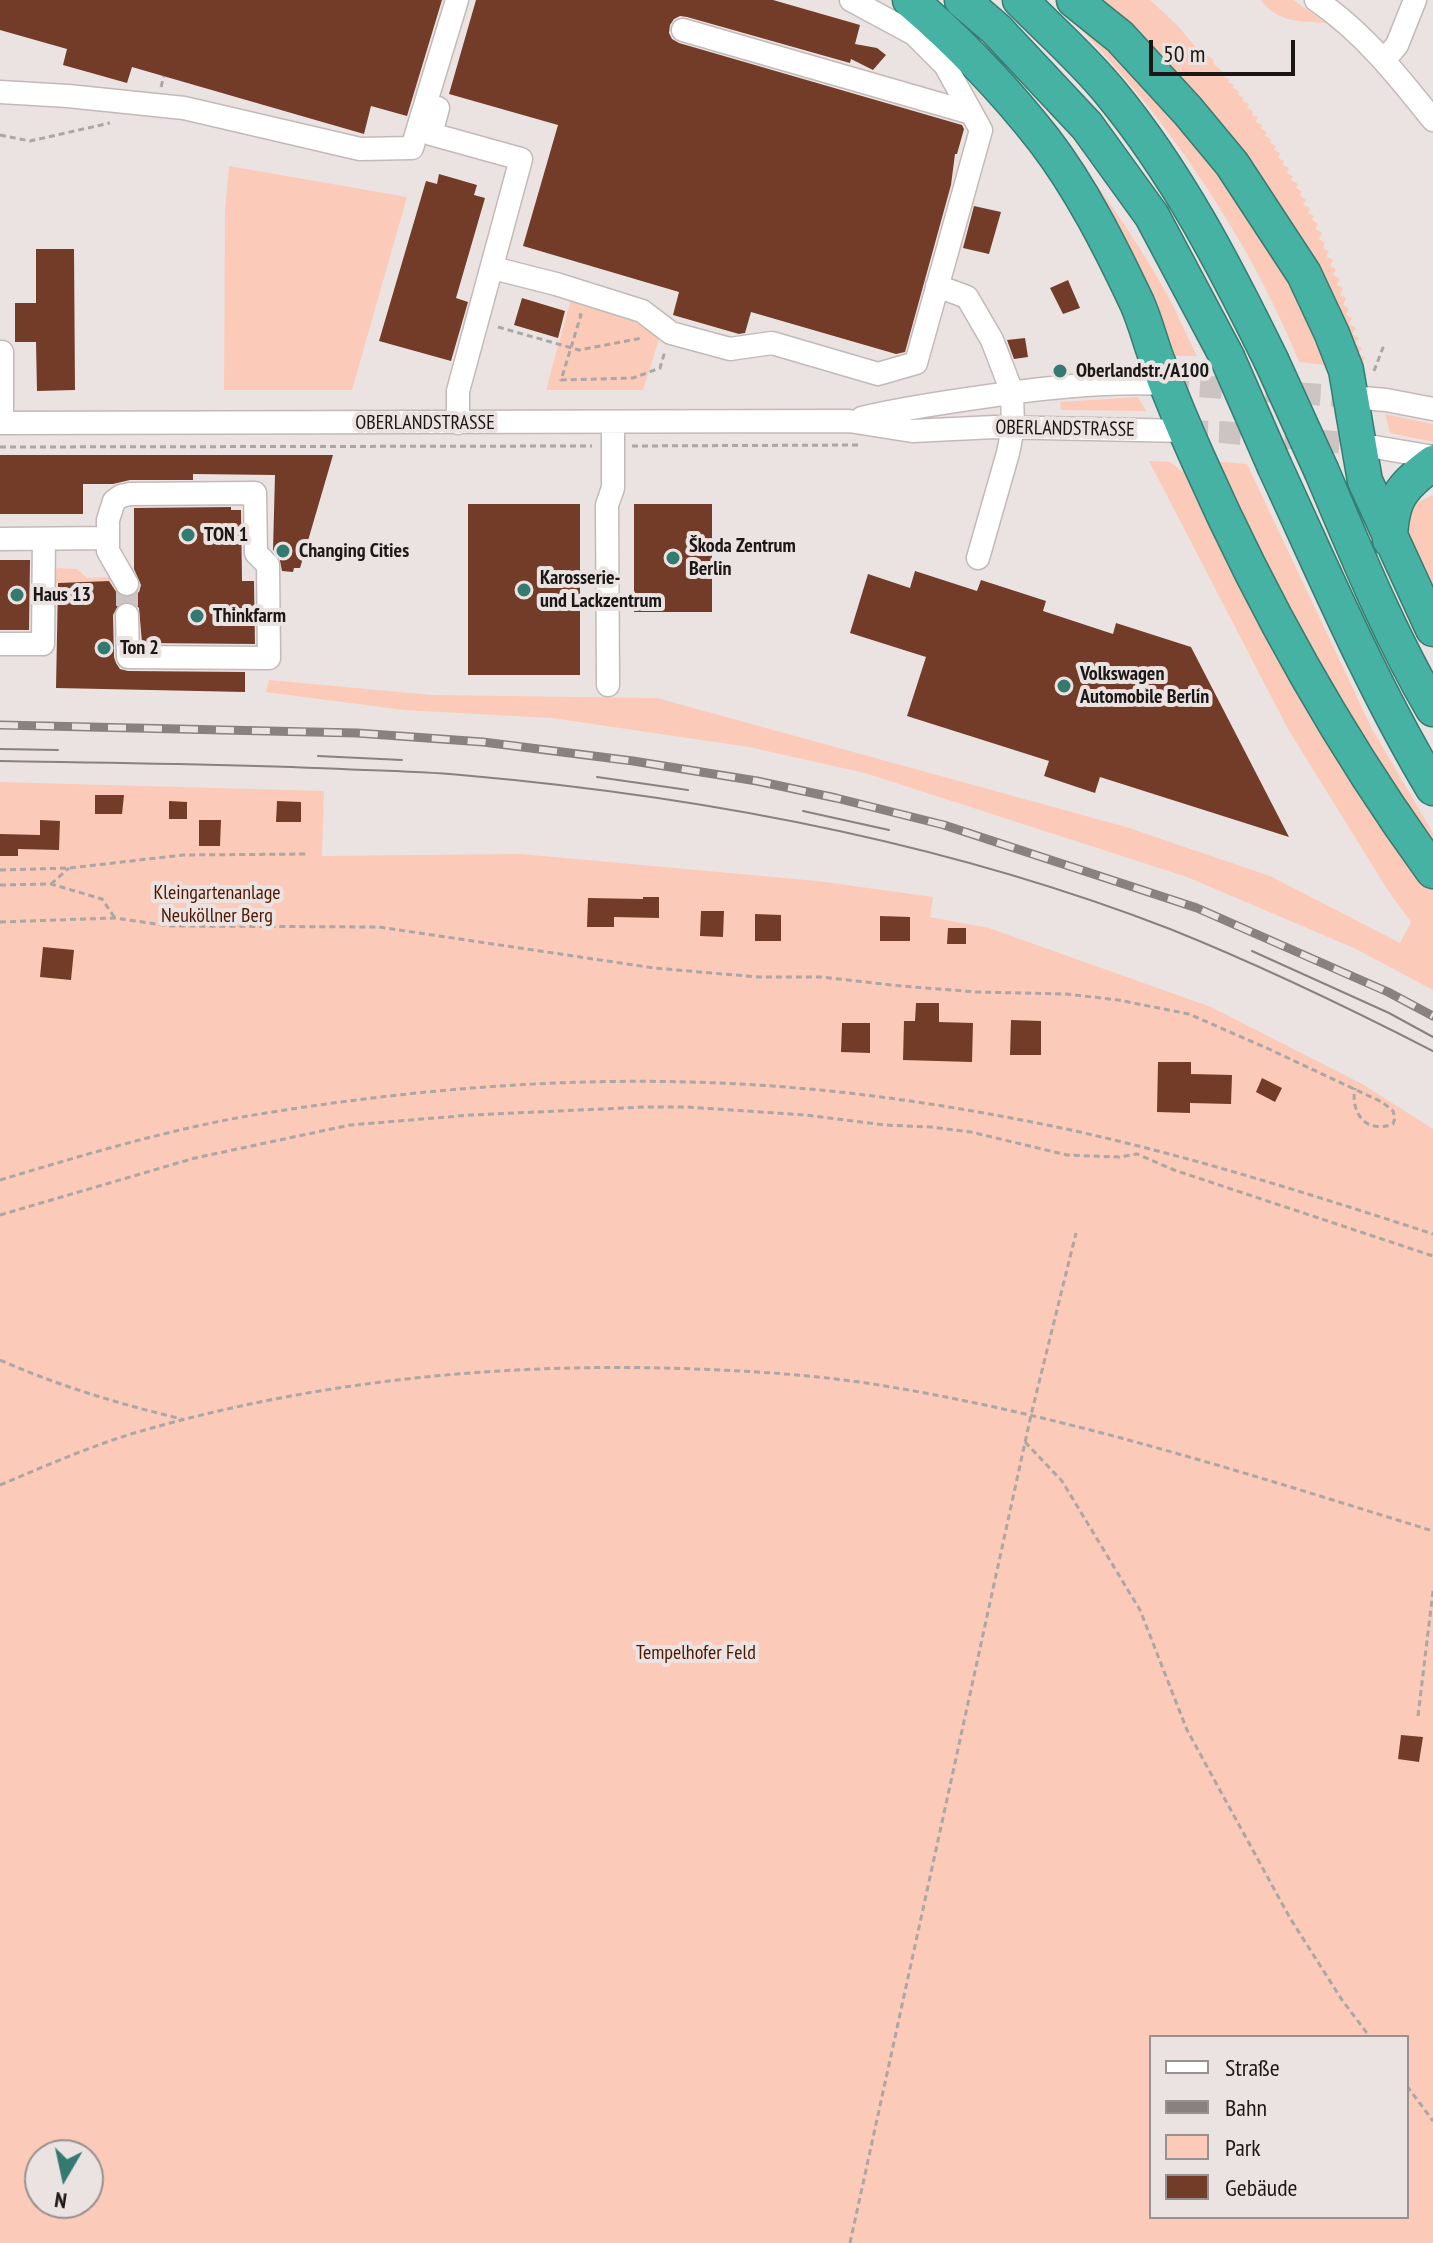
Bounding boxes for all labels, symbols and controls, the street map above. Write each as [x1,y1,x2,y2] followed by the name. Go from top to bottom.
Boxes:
[1153,24,1299,74] scale bar
[1163,38,1205,69] text: 50 m
[1076,359,1209,383] place label: Oberlandstr./A100
[1051,362,1069,380] marker: Oberlandstr./A100
[355,411,495,435] street label: OBERLANDSTRASSE
[995,416,1135,442] street label: OBERLANDSTRASSE
[204,523,248,547] place label: TON 1
[179,526,197,544] marker: TON 1
[689,534,796,581] place label: Škoda Zentrum Berlin
[299,539,409,563] place label: Changing Cities
[274,542,292,560] marker: Changing Cities
[664,549,682,567] marker: Škoda Zentrum Berlin
[540,566,662,613] place label: Karosserie- und Lackzentrum
[515,581,533,599] marker: Karosserie- und Lackzentrum
[33,583,91,607] place label: Haus 13
[8,586,26,604] marker: Haus 13
[213,604,286,628] place label: Thinkfarm
[188,607,206,625] marker: Thinkfarm
[120,636,159,660] place label: Ton 2
[95,639,113,657] marker: Ton 2
[1080,662,1209,709] place label: Volkswagen Automobile Berlin
[1055,677,1073,695] marker: Volkswagen Automobile Berlin
[153,881,281,928] park label: Kleingartenanlage Neuköllner Berg
[636,1641,756,1665] park label: Tempelhofer Feld
[1149,2035,1409,2219] legend
[1225,2052,1280,2083] text: Straße
[1225,2092,1267,2123] text: Bahn
[1225,2132,1261,2163] text: Park
[24,2139,104,2219] north arrow
[1225,2172,1297,2203] text: Gebäude
[53,2186,69,2215] text: N

